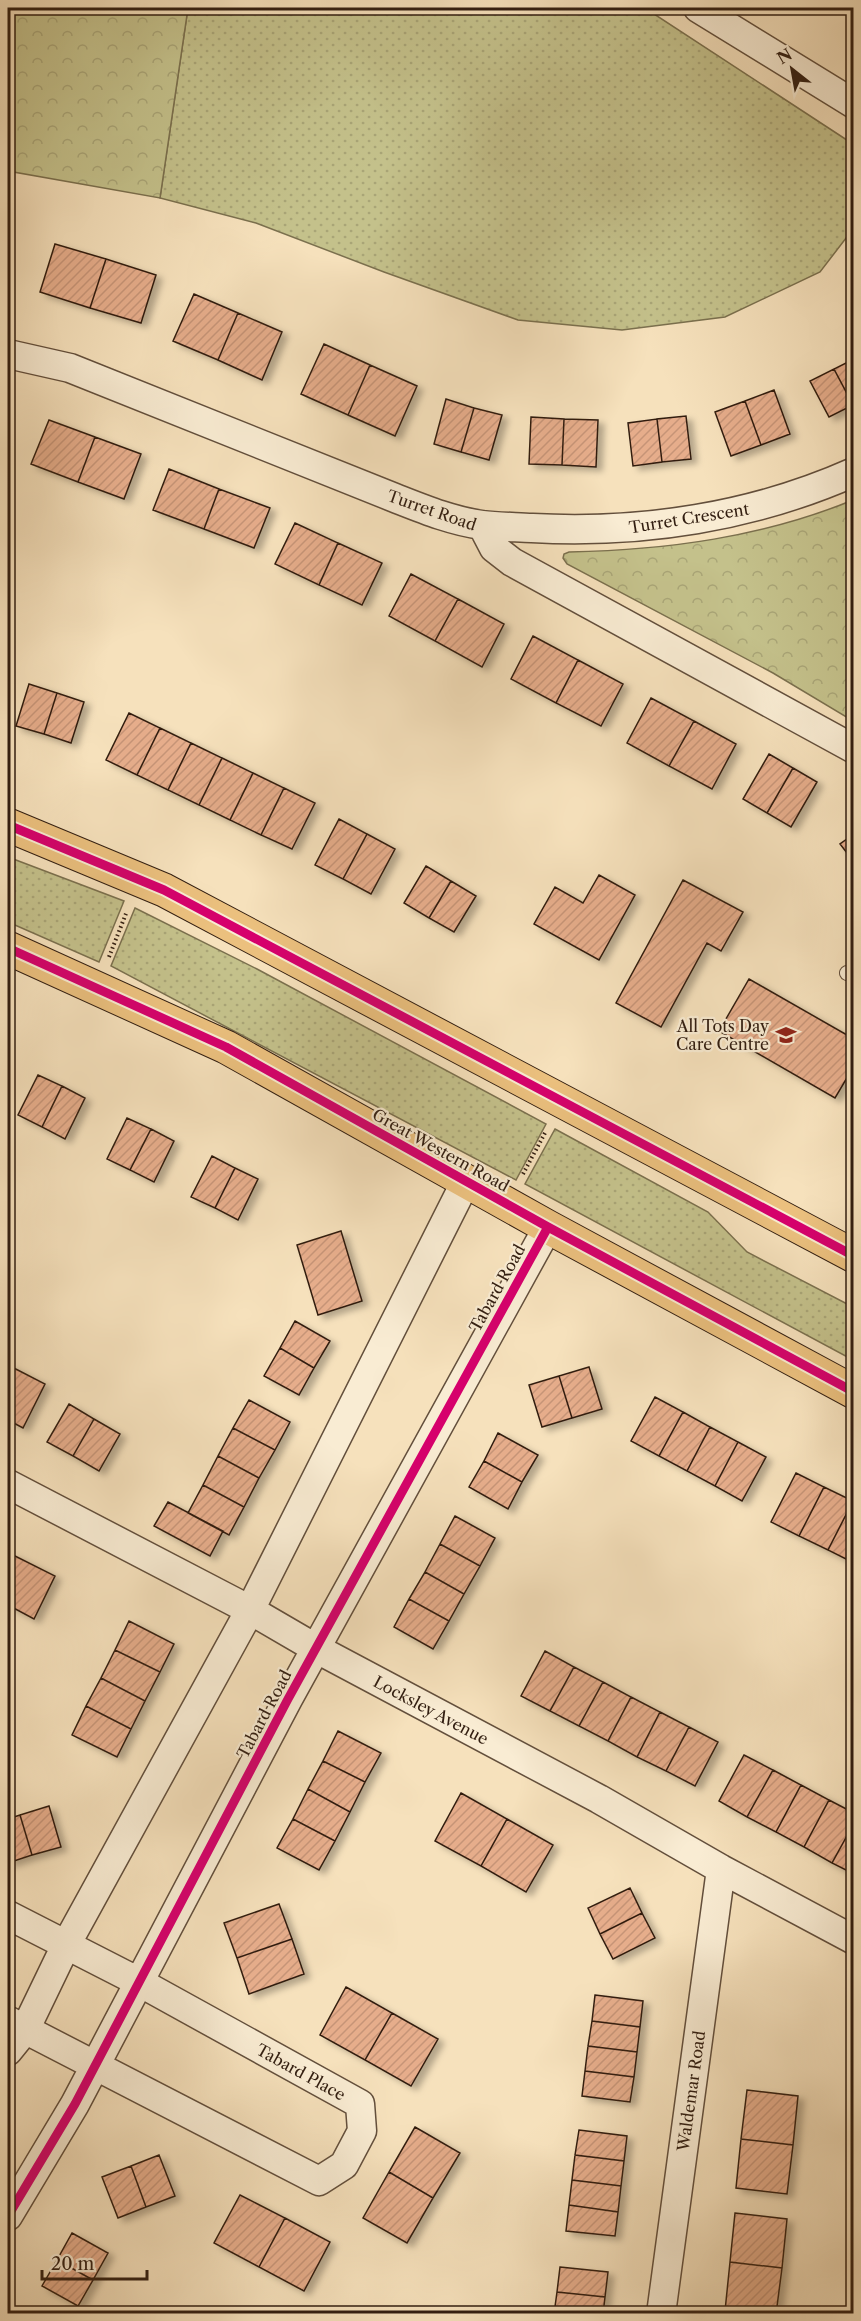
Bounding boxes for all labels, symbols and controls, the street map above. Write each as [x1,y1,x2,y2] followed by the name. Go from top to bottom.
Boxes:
[762,39,822,99] north arrow
[773,44,795,68] text: N
[385,485,479,535] street label: Turret Road
[628,499,751,537] street label: Turret Crescent
[676,1016,770,1054] place label: All Tots Day Care Centre
[774,1023,798,1047] school or university icon: All Tots Day Care Centre
[369,1104,513,1196] street label: Great Western Road
[465,1240,529,1335] street label: Tabard Road
[232,1666,296,1762] street label: Tabard Road
[370,1671,492,1749] street label: Locksley Avenue
[672,2029,709,2154] street label: Waldemar Road
[253,2039,349,2105] street label: Tabard Place
[42,2243,147,2281] scale bar
[51,2253,95,2275] text: 20 m

